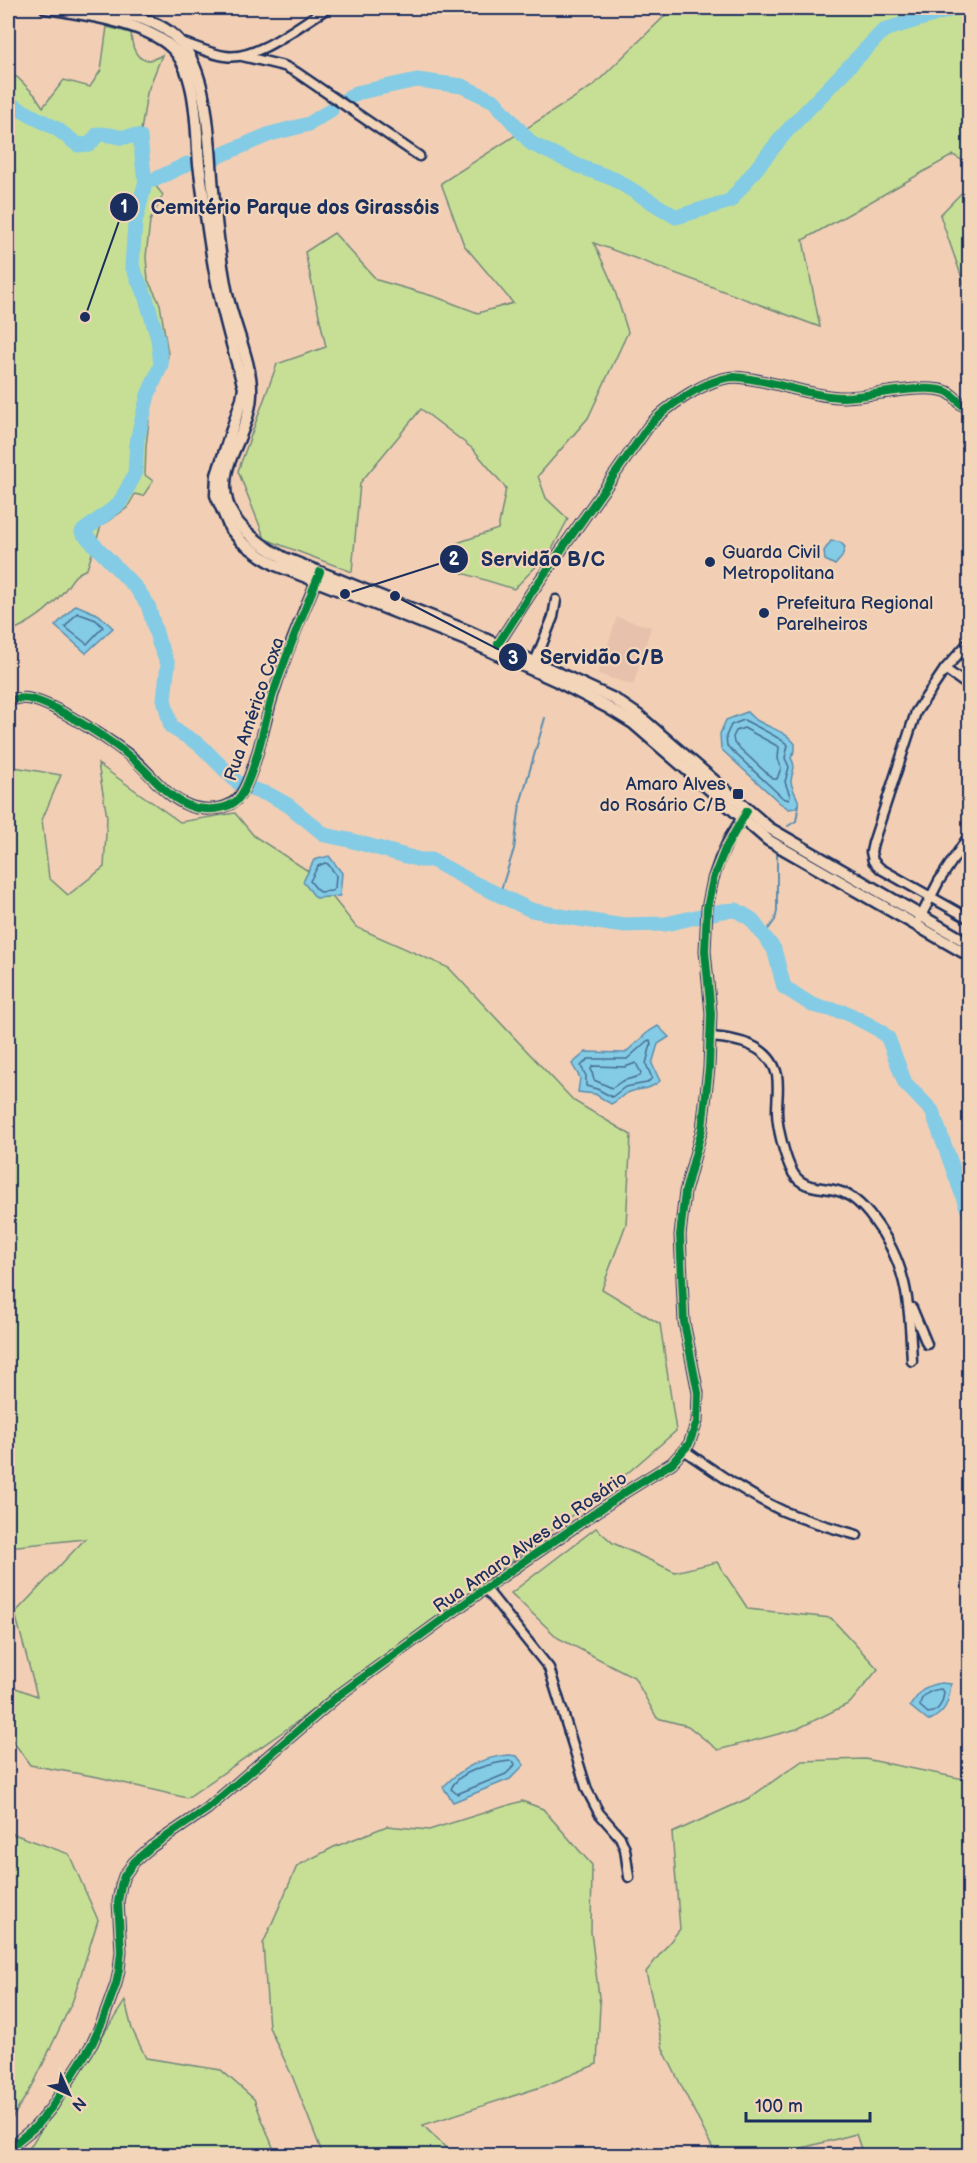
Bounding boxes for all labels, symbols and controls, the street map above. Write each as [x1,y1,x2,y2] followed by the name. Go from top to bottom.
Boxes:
[109,188,451,226] callout: Cemitério Parque dos Girassóis
[151,196,439,220] text: Cemitério Parque dos Girassóis
[120,197,128,218] text: 1
[439,540,617,578] callout: Servidão B/C
[722,542,835,584] place label: Guarda Civil Metropolitana
[481,548,605,572] text: Servidão B/C
[449,549,460,570] text: 2
[703,555,717,569] marker: Guarda Civil Metropolitana
[776,593,933,635] place label: Prefeitura Regional Parelheiros
[757,606,771,620] marker: Prefeitura Regional Parelheiros
[220,635,289,784] street label: Rua Américo Coxa
[498,638,676,676] callout: Servidão C/B
[540,646,664,670] text: Servidão C/B
[508,648,518,669] text: 3
[599,774,726,816] place label: Amaro Alves do Rosário C/B
[731,787,745,801] marker: Amaro Alves do Rosário C/B
[429,1467,631,1617] street label: Rua Amaro Alves do Rosário
[39,2064,99,2124] north arrow
[746,2085,870,2123] scale bar
[68,2093,90,2115] text: N
[755,2096,803,2117] text: 100 m

